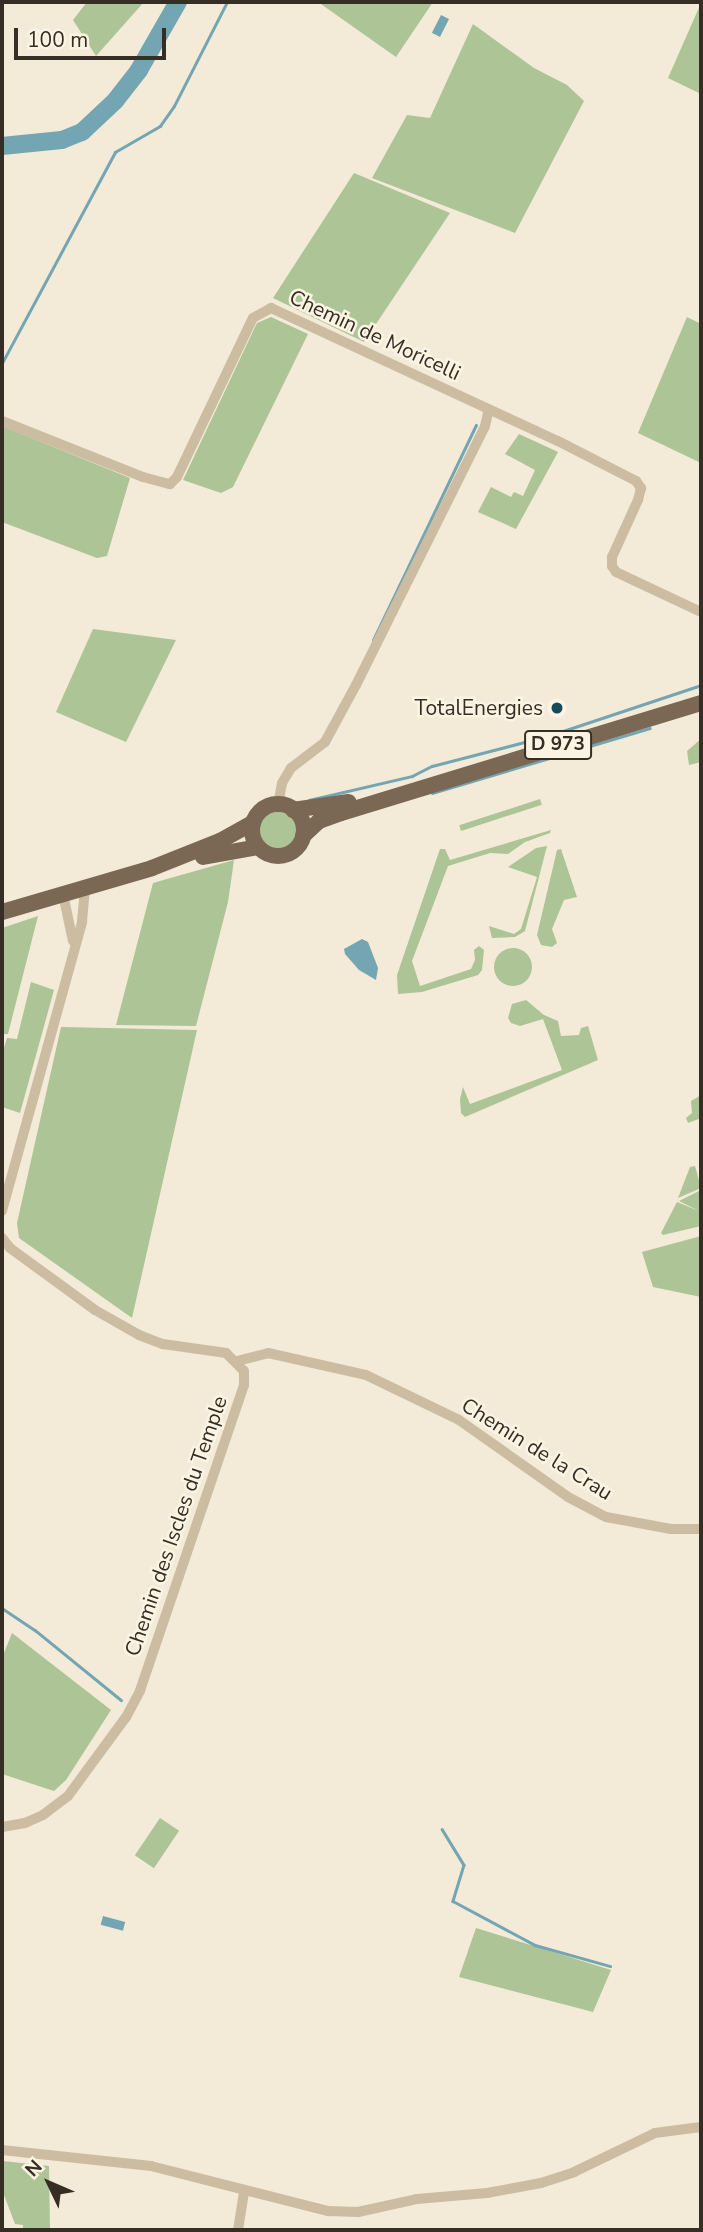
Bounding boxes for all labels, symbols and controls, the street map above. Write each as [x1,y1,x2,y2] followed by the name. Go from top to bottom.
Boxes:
[18,14,170,58] scale bar
[27,26,88,54] text: 100 m
[285,284,465,386] street label: Chemin de Moricelli
[415,695,543,721] place label: TotalEnergies
[549,700,565,716] marker: TotalEnergies
[523,730,593,760] road number: D 973
[457,1392,617,1506] street label: Chemin de la Crau
[120,1393,232,1659] street label: Chemin des Iscles du Temple
[14,2148,84,2218] north arrow
[20,2154,48,2183] text: N

